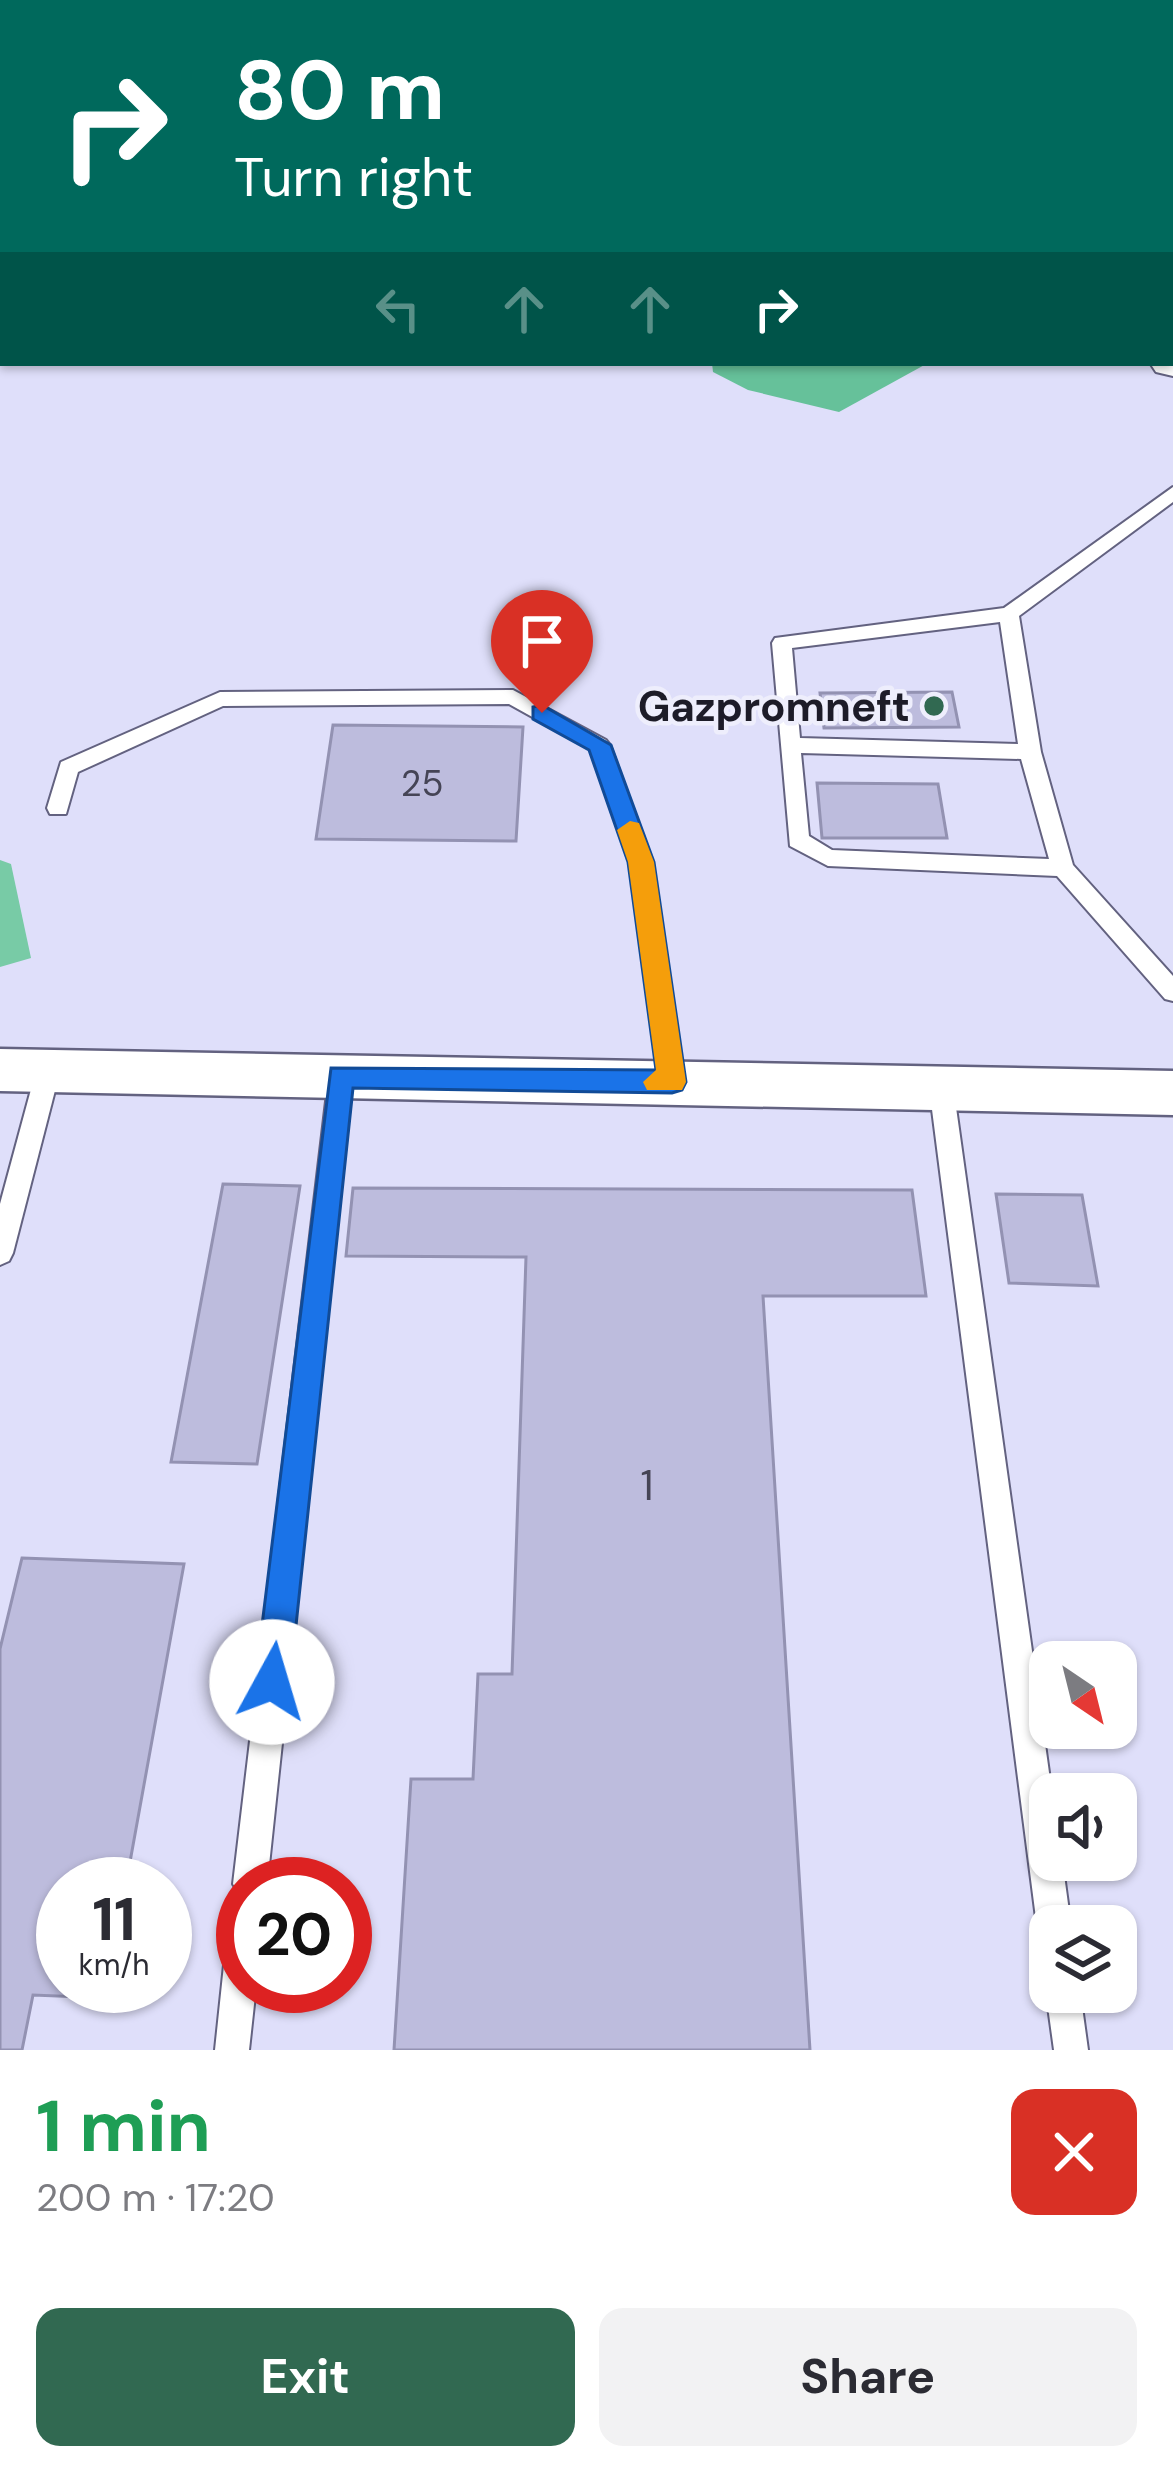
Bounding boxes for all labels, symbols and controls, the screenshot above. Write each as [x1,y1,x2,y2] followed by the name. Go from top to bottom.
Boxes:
[234,36,445,145] text: 80 m
[36,48,192,204] icon: right
[234,142,473,213] text: Turn right
[365,276,431,342] icon: left
[491,276,557,342] icon: ahead
[617,276,683,342] icon: ahead
[743,276,809,342] icon: right
[491,590,593,713] pin
[509,608,575,674] icon: arrive
[638,679,910,734] place label: Gazpromneft
[921,693,947,719] marker: Gazpromneft
[401,760,443,807] house number: 25
[640,1458,654,1513] house number: 1
[209,1619,335,1745] position arrow
[1029,1641,1137,1749] north arrow
[1029,1641,1137,2013] map controls
[1029,1773,1137,1881] button: sound
[216,1857,372,2013] speed limit sign: 20
[92,1880,136,1959] text: 11
[1029,1905,1137,2013] button: layers
[79,1945,149,1984] text: km/h
[36,2080,211,2173] text: 1 min
[1011,2089,1137,2215] button: close
[36,2172,275,2223] text: 200 m · 17:20
[36,2308,575,2446] button: Exit
[599,2308,1137,2446] button: Share

